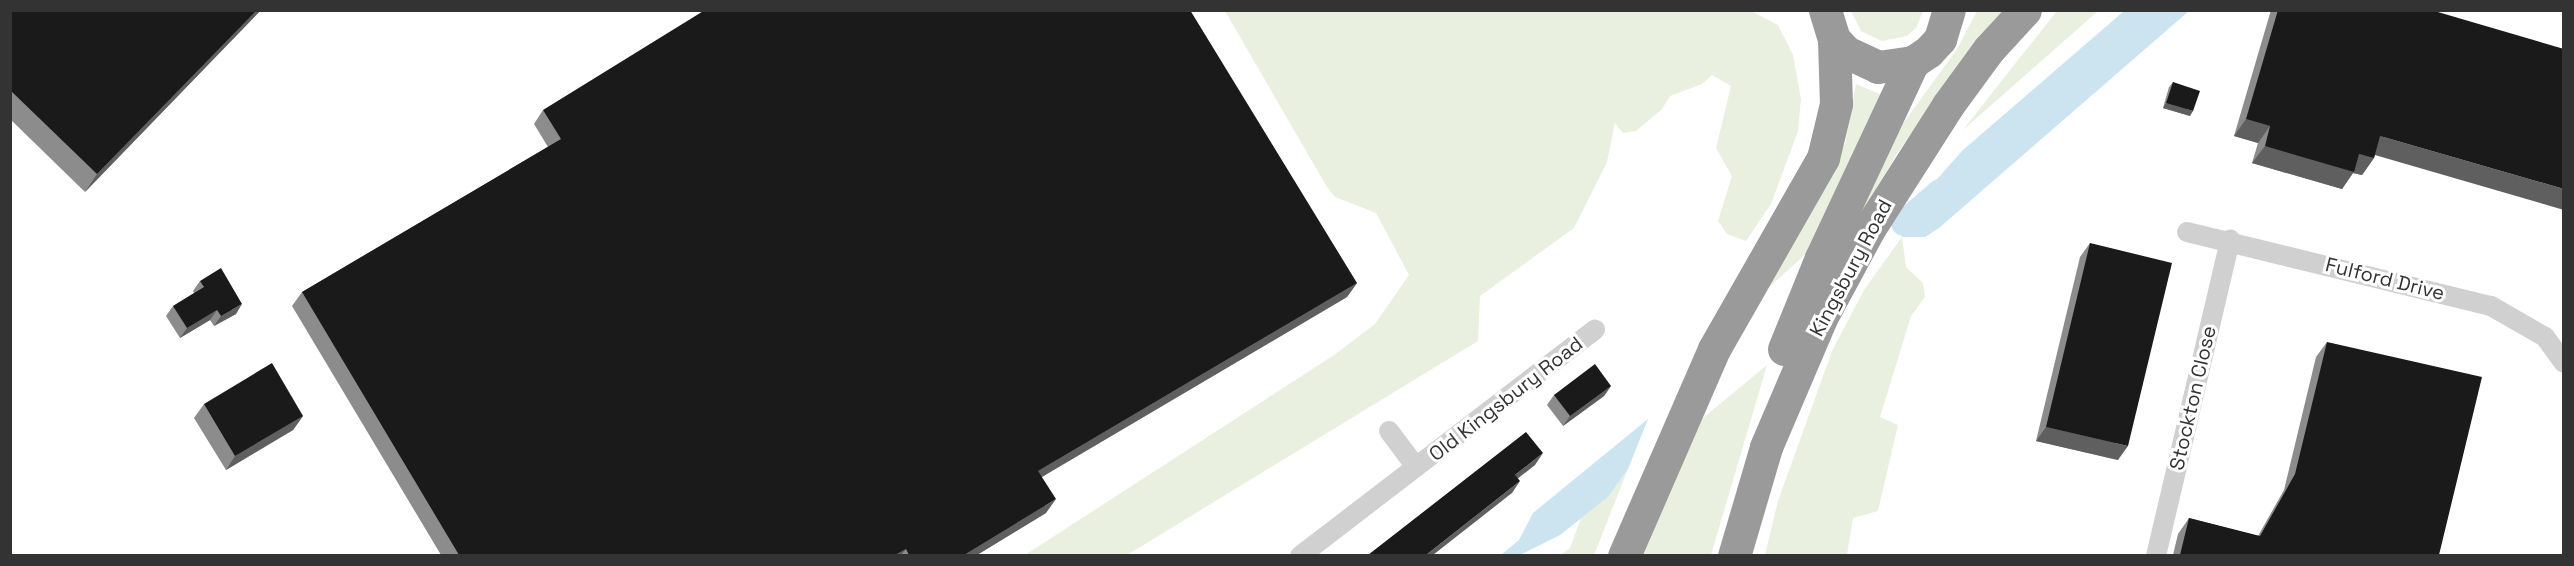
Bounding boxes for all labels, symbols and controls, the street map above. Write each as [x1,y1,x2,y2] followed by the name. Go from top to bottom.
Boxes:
[1805,195,1897,341] street label: Kingsbury Road
[2323,253,2447,305] street label: Fulford Drive
[2165,324,2221,472] street label: Stockton Close
[1424,332,1588,466] street label: Old Kingsbury Road

